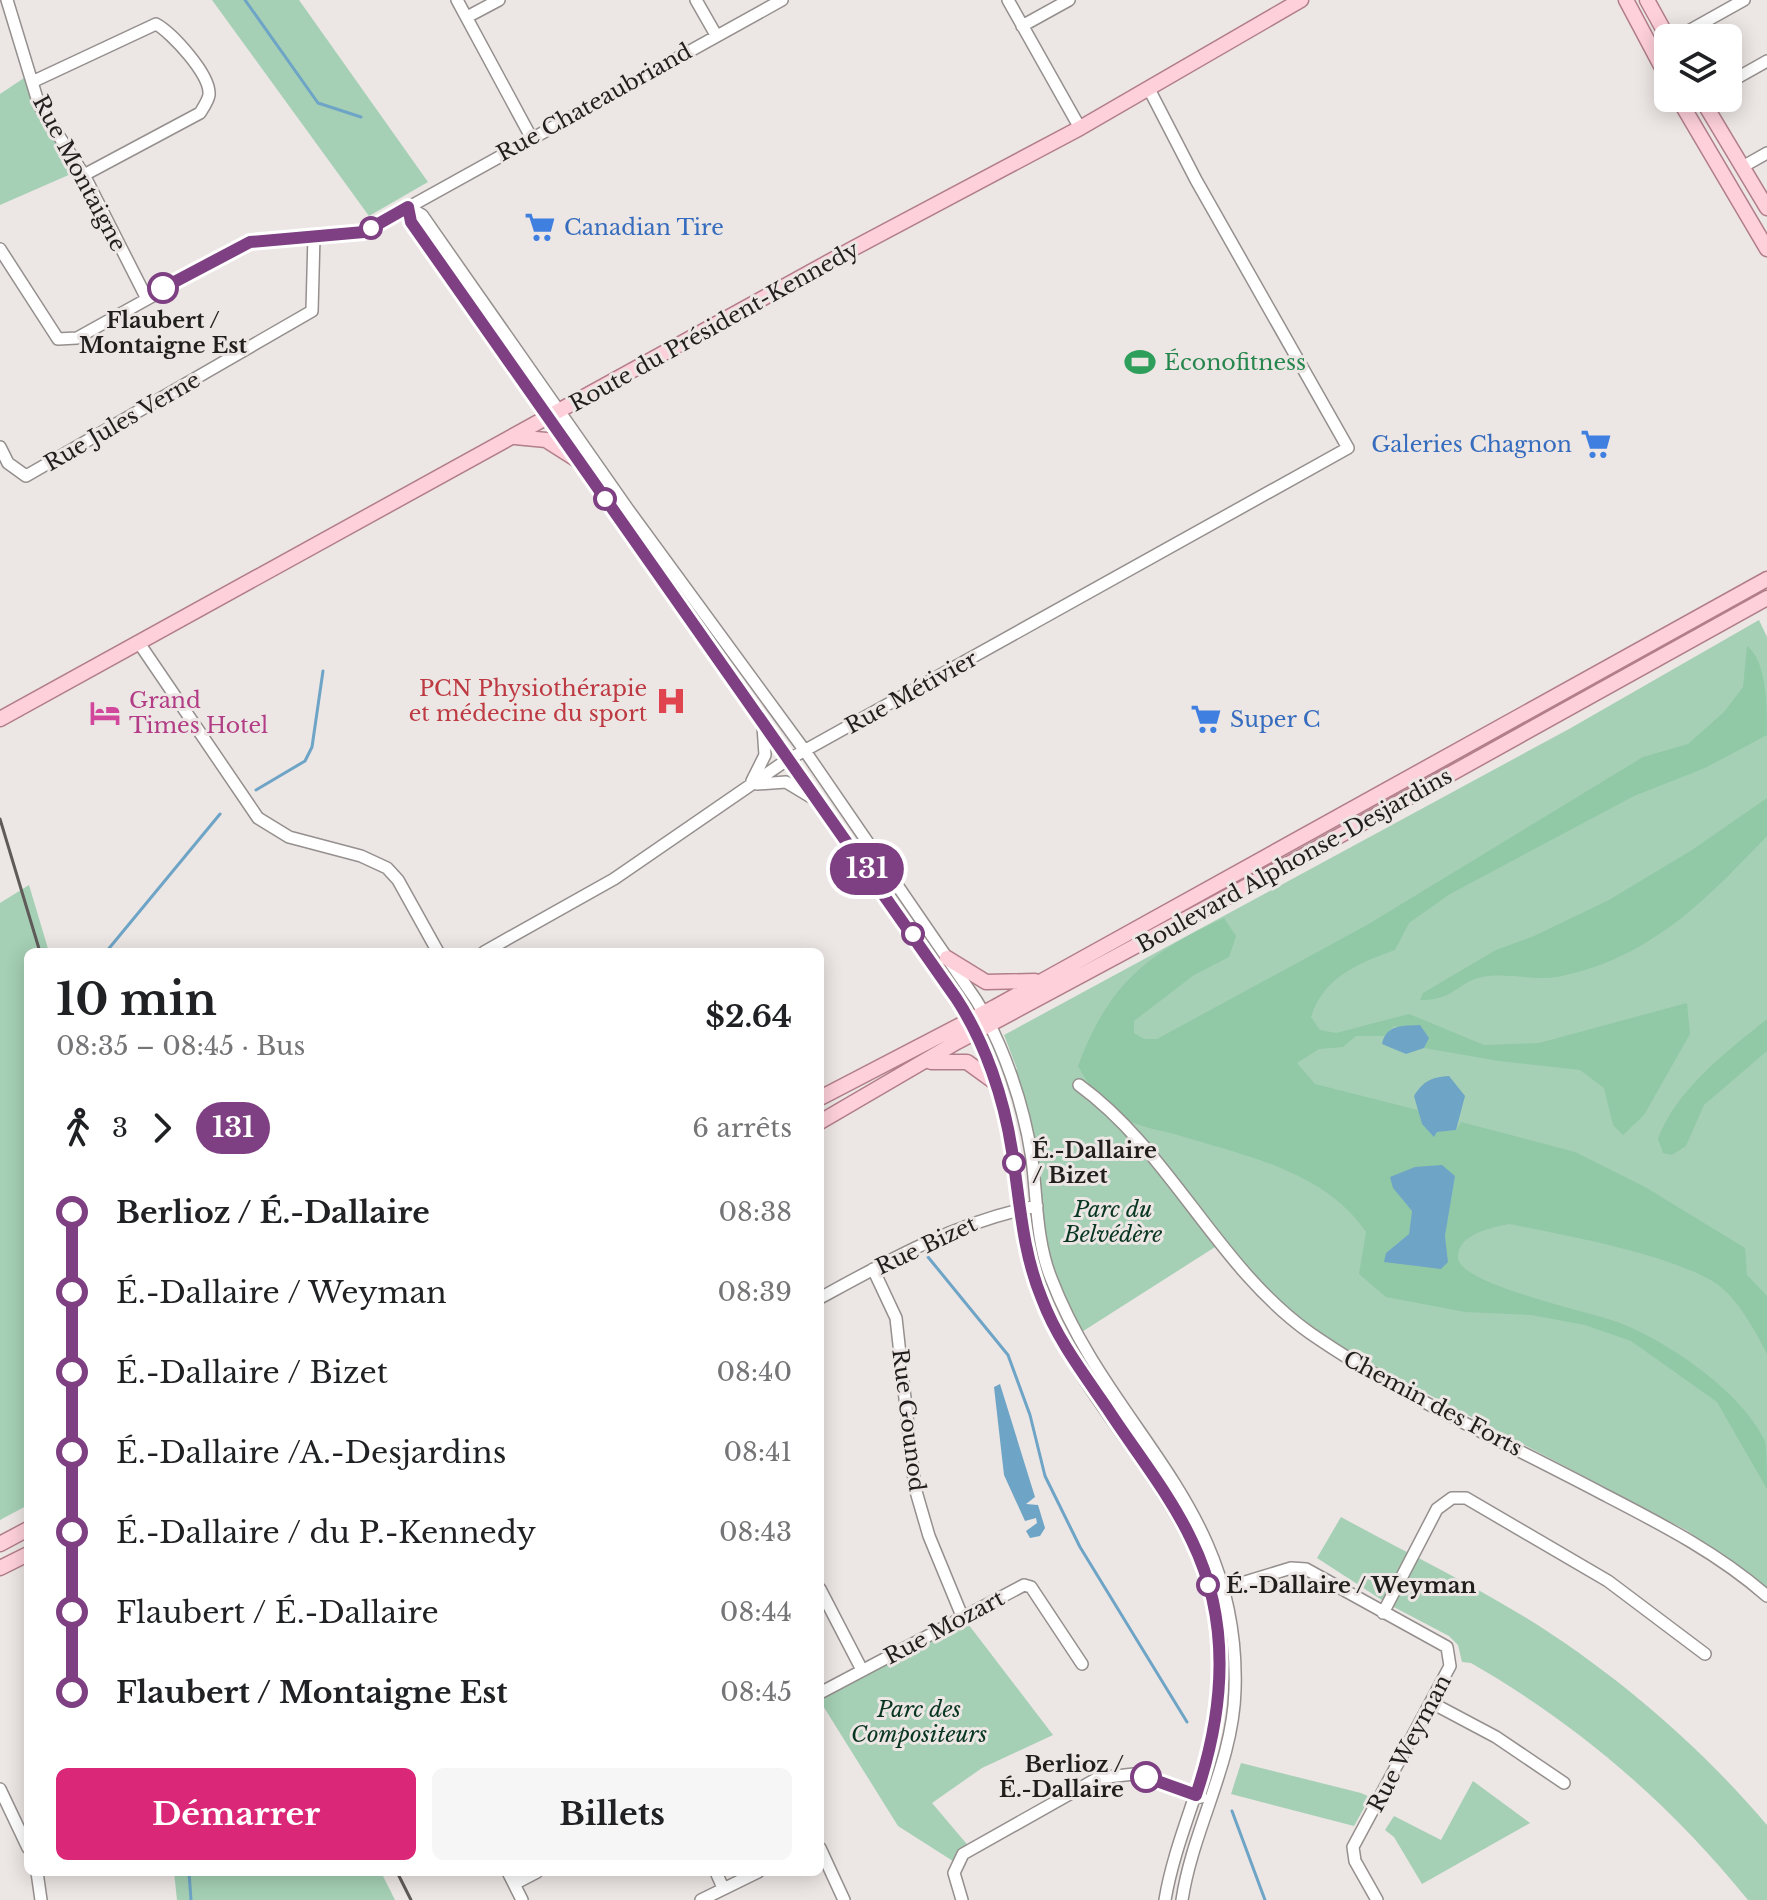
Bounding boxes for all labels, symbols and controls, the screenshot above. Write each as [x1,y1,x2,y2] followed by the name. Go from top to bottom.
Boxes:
[1654,24,1742,112] map controls
[1654,24,1742,112] button: layers
[492,38,696,167] street label: Rue Chateaubriand
[27,91,132,256] street label: Rue Montaigne
[523,210,557,244] supermarket icon: Canadian Tire
[564,214,724,241] place label: Canadian Tire
[360,217,382,239] unlabelled marker
[565,235,864,417] street label: Route du Président-Kennedy
[148,273,178,303] marker: Flaubert / Montaigne Est
[79,307,247,359] place label: Flaubert / Montaigne Est
[1123,345,1157,379] sports icon: Éconofitness
[1164,348,1306,376] place label: Éconofitness
[40,366,205,477] street label: Rue Jules Verne
[1579,427,1613,461] supermarket icon: Galeries Chagnon
[1371,431,1572,458] place label: Galeries Chagnon
[594,488,616,510] unlabelled marker
[841,645,982,740] street label: Rue Métivier
[409,675,648,727] place label: PCN Physiothérapie et médecine du sport
[654,684,688,718] hospital icon: PCN Physiothérapie et médecine du sport
[129,687,268,739] place label: Grand Times Hotel
[88,696,122,730] hotel icon: Grand Times Hotel
[1189,702,1223,736] supermarket icon: Super C
[1230,706,1320,733] place label: Super C
[1132,762,1457,959] street label: Boulevard Alphonse-Desjardins
[821,843,913,895] line badge: 131
[846,851,888,886] text: 131
[902,923,924,945] unlabelled marker
[56,972,217,1027] text: 10 min
[706,998,792,1035] text: $2.64
[56,1030,305,1062] text: 08:35 – 08:45 · Bus
[56,1106,100,1150] icon: walk
[140,1106,184,1150] icon: forward
[212,1110,254,1145] text: 131
[112,1112,128,1144] text: 3
[692,1112,792,1144] text: 6 arrêts
[1032,1136,1157,1189] place label: É.-Dallaire / Bizet
[1003,1152,1025,1174] marker: É.-Dallaire / Bizet
[116,1194,430,1231] text: Berlioz / É.-Dallaire
[718,1196,792,1228] text: 08:38
[1063,1196,1162,1248] park label: Parc du Belvédère
[871,1210,982,1281] street label: Rue Bizet
[116,1274,447,1311] text: É.-Dallaire / Weyman
[718,1276,792,1308] text: 08:39
[1339,1345,1527,1462] street label: Chemin des Forts
[886,1347,931,1493] street label: Rue Gounod
[116,1354,388,1391] text: É.-Dallaire / Bizet
[716,1356,792,1388] text: 08:40
[116,1434,506,1471] text: É.-Dallaire /A.-Desjardins
[723,1436,792,1468] text: 08:41
[116,1514,536,1551] text: É.-Dallaire / du P.-Kennedy
[719,1516,792,1548] text: 08:43
[1226,1571,1476,1599] place label: É.-Dallaire / Weyman
[1197,1574,1219,1596] marker: É.-Dallaire / Weyman
[880,1584,1009,1670] street label: Rue Mozart
[116,1594,439,1631] text: Flaubert / É.-Dallaire
[720,1596,792,1628] text: 08:44
[1362,1670,1457,1817] street label: Rue Weyman
[116,1674,508,1711] text: Flaubert / Montaigne Est
[720,1676,792,1708] text: 08:45
[851,1696,987,1748] park label: Parc des Compositeurs
[999,1751,1124,1803] place label: Berlioz / É.-Dallaire
[1131,1762,1161,1792] marker: Berlioz / É.-Dallaire
[56,1768,416,1860] button: Démarrer
[432,1768,792,1860] button: Billets

